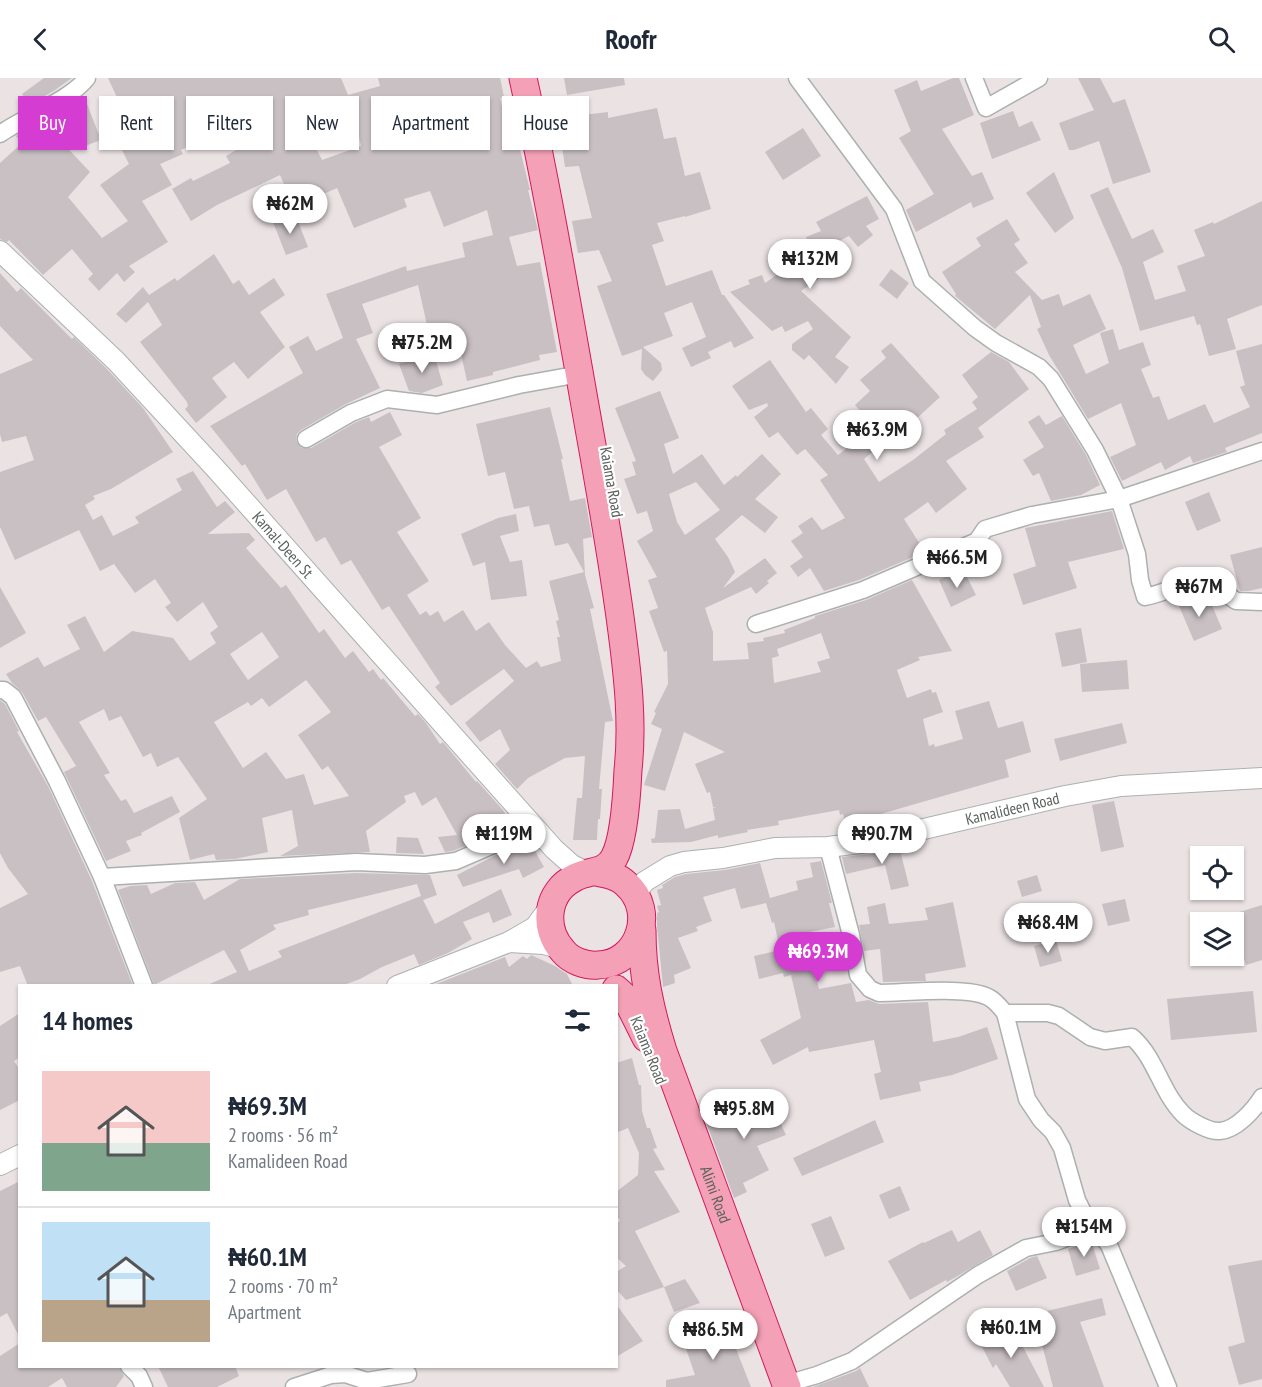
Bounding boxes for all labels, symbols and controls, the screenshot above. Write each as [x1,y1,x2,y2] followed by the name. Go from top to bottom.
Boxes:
[605,22,657,56] text: Roofr
[24,23,57,56] icon: back
[1205,23,1238,56] icon: search
[18,96,87,150] chip: Buy
[99,96,174,150] chip: Rent
[186,96,273,150] chip: Filters
[285,96,359,150] chip: New
[371,96,490,150] chip: Apartment
[502,96,589,150] chip: House
[254,184,326,235] pin: ₦62M
[267,190,313,216] text: ₦62M
[768,239,852,290] pin: ₦132M
[782,245,838,271] text: ₦132M
[373,323,471,374] pin: ₦75.2M
[392,329,452,355] text: ₦75.2M
[828,410,926,461] pin: ₦63.9M
[847,416,907,442] text: ₦63.9M
[596,445,628,519] street label: Kaiama Road
[248,507,318,582] street label: Kamal-Deen St
[908,538,1006,589] pin: ₦66.5M
[927,544,987,570] text: ₦66.5M
[1163,567,1235,618] pin: ₦67M
[1176,573,1222,599] text: ₦67M
[963,788,1061,829] street label: Kamalideen Road
[462,814,546,865] pin: ₦119M
[833,814,931,865] pin: ₦90.7M
[476,820,532,846] text: ₦119M
[852,820,912,846] text: ₦90.7M
[1190,846,1244,966] map controls
[1190,846,1244,900] button: locate
[999,903,1097,954] pin: ₦68.4M
[1018,909,1078,935] text: ₦68.4M
[1190,912,1244,966] button: layers
[769,932,867,983] pin: ₦69.3M
[788,938,848,964] text: ₦69.3M
[42,1004,133,1037] text: 14 homes
[561,1004,594,1037] icon: filters
[626,1013,672,1087] street label: Kaiama Road
[228,1089,307,1122] text: ₦69.3M
[695,1089,793,1140] pin: ₦95.8M
[90,1095,162,1167] icon: home
[714,1095,774,1121] text: ₦95.8M
[228,1122,338,1148] text: 2 rooms · 56 m²
[228,1148,348,1174] text: Kamalideen Road
[696,1163,736,1226] street label: Alimi Road
[1042,1207,1126,1258] pin: ₦154M
[1056,1213,1112,1239] text: ₦154M
[228,1240,307,1273] text: ₦60.1M
[90,1246,162,1318] icon: home
[228,1273,338,1299] text: 2 rooms · 70 m²
[228,1299,301,1325] text: Apartment
[962,1308,1060,1359] pin: ₦60.1M
[664,1310,762,1361] pin: ₦86.5M
[981,1314,1041,1340] text: ₦60.1M
[683,1316,743,1342] text: ₦86.5M

